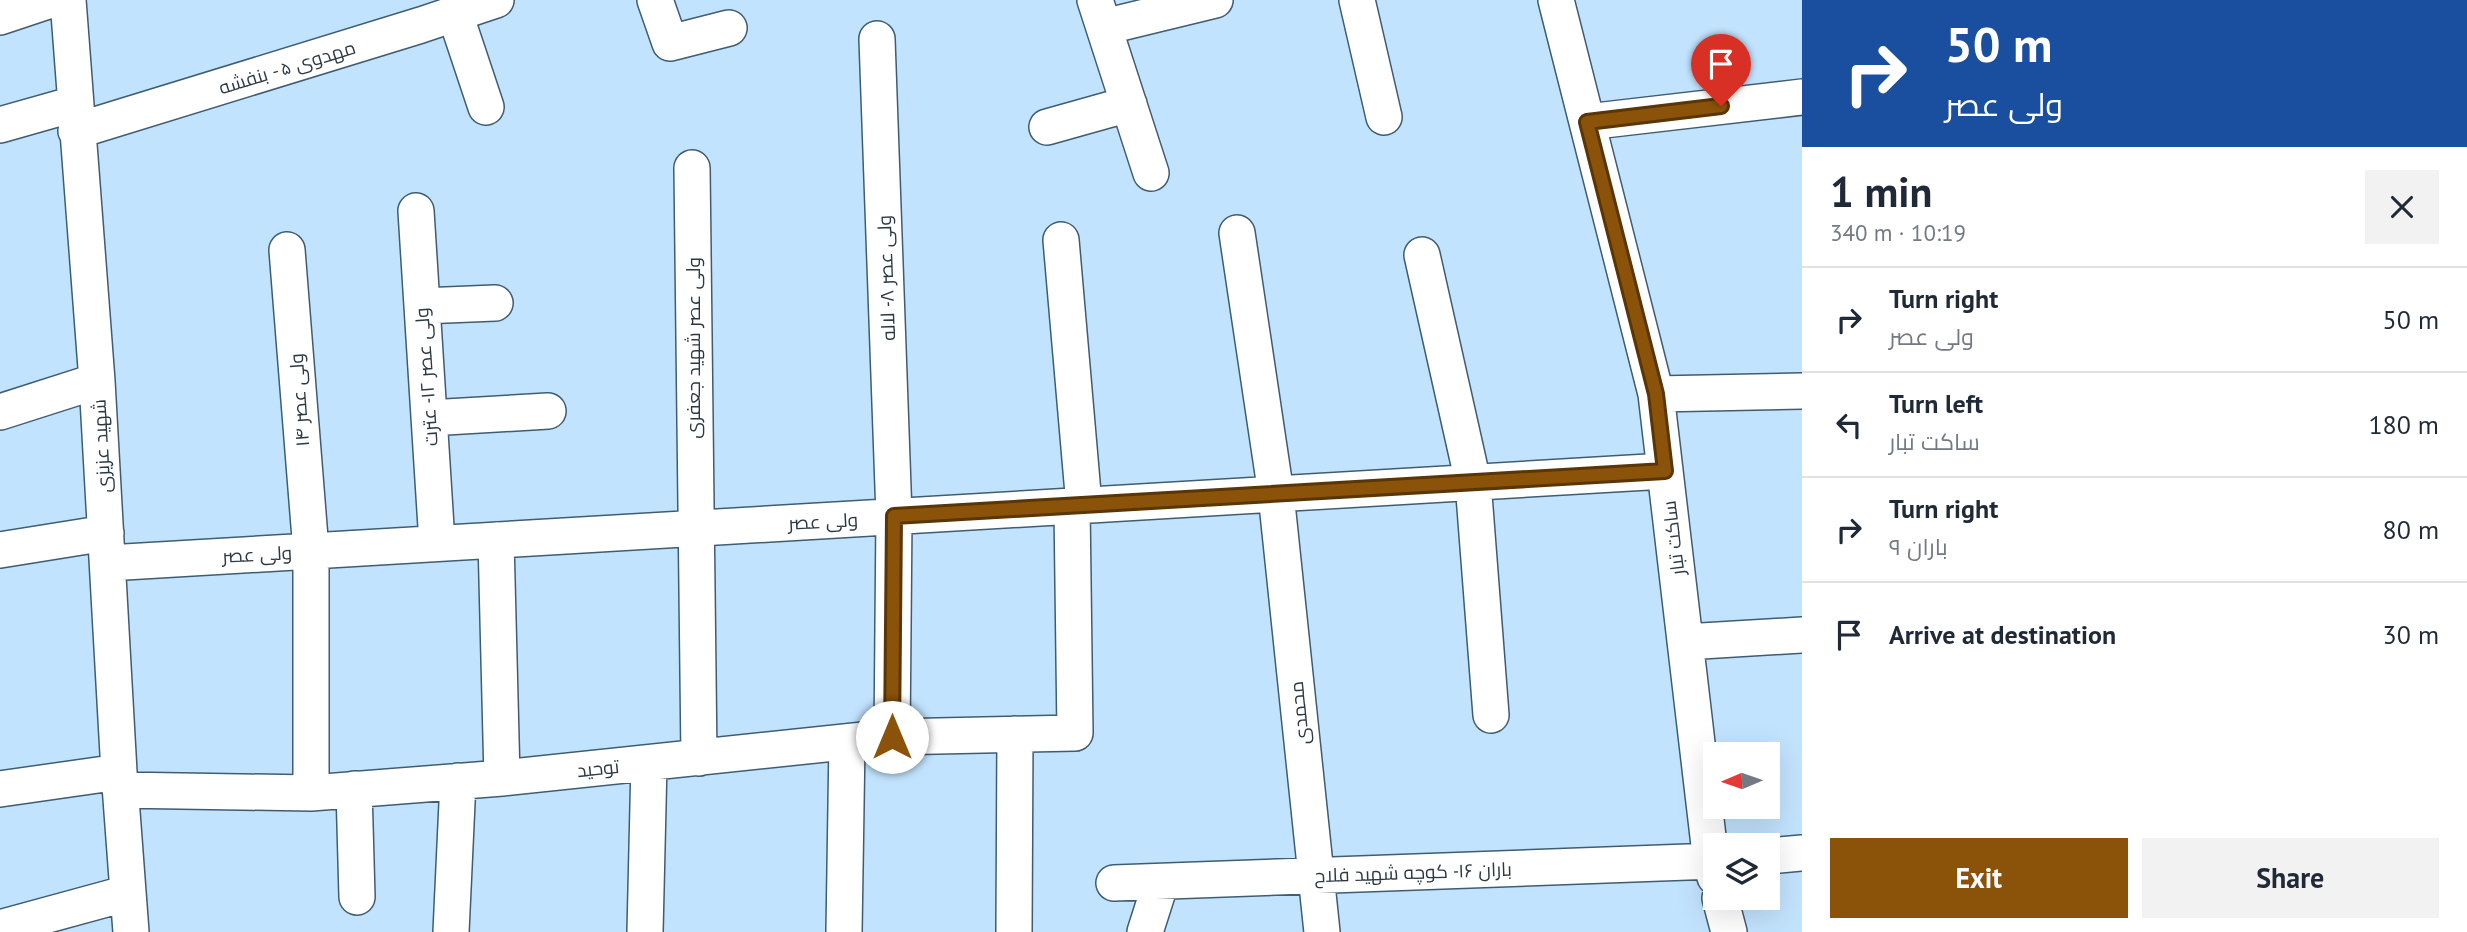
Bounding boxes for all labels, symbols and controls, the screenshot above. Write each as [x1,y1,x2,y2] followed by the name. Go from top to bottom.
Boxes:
[1945,12,2052,76] text: 50 m
[1830,28,1921,119] icon: right
[1691,34,1751,106] pin
[216,35,358,99] street label: مهدوی ۵ - بنفشه
[1702,45,1740,83] icon: arrive
[1945,83,2063,125] text: ولی عصر
[1830,164,1932,219] text: 1 min
[2365,170,2439,244] button: close
[872,215,900,341] street label: ولی عصر ۸- لاله
[1830,218,1966,247] text: 340 m · 10:19
[681,257,705,439] street label: ولی عصر شهید جعفری
[1889,282,1998,315] text: Turn right
[1830,301,1868,339] icon: right
[2383,303,2439,336] text: 50 m
[409,307,443,447] street label: ولی عصر ۱۲- عترت
[1889,322,1974,351] text: ولی عصر
[284,353,314,447] street label: ولی عصر ۱۴
[1889,387,1983,420] text: Turn left
[87,399,115,493] street label: شهید عزیزی
[1830,406,1868,444] icon: left
[2368,408,2439,441] text: 180 m
[1889,427,1980,456] text: ساکت تبار
[1889,492,1998,525] text: Turn right
[1657,499,1690,578] street label: ساکت تبار
[786,507,859,535] street label: ولی عصر
[1830,511,1868,549] icon: right
[2383,513,2439,546] text: 80 m
[1889,532,1948,561] text: باران ۹
[220,540,293,568] street label: ولی عصر
[1830,616,1868,654] icon: arrive
[1889,618,2116,651] text: Arrive at destination
[2383,618,2439,651] text: 30 m
[1284,680,1314,746] street label: محمدی
[855,700,929,774] position arrow
[1703,742,1780,819] north arrow
[1703,742,1780,910] map controls
[576,754,620,782] street label: توحید
[1703,833,1780,910] button: layers
[1830,838,2128,918] button: Exit
[2142,838,2439,918] button: Share
[1314,857,1512,889] street label: باران ۱۶- کوچه شهید فلاح

